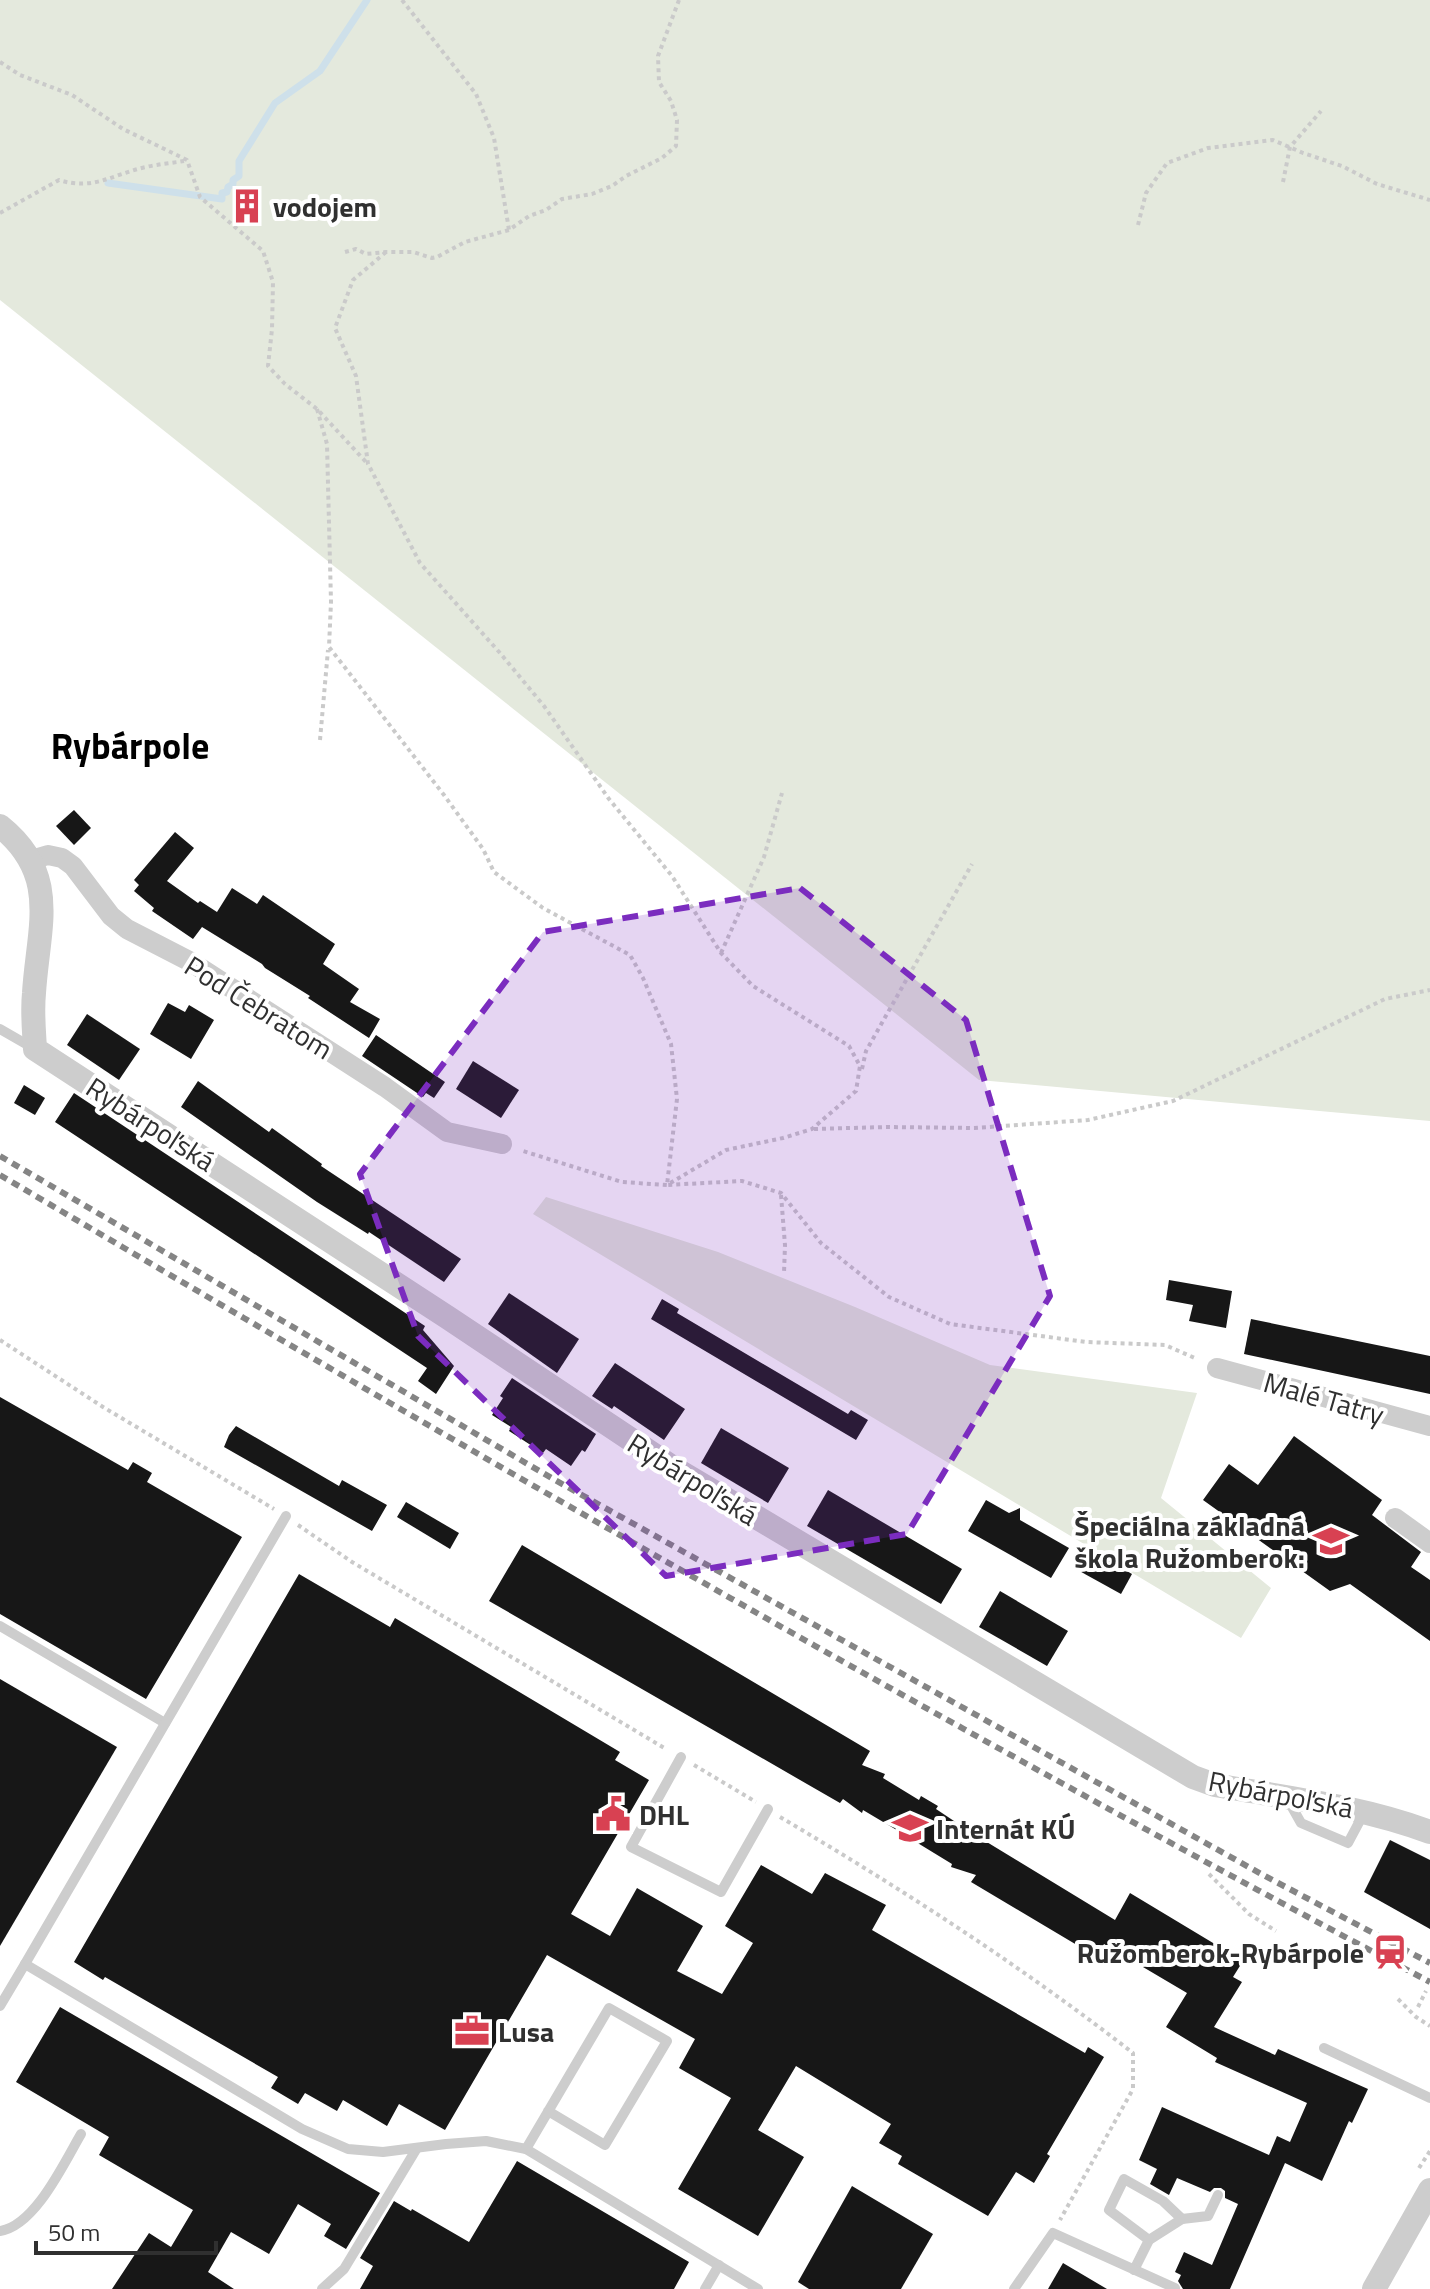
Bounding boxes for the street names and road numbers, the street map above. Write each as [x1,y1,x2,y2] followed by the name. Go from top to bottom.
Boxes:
[176,944,342,1070] street label: Pod Čebratom
[78,1066,224,1182] street label: Rybárpoľská
[1259,1360,1389,1436] street label: Malé Tatry
[619,1422,767,1536] street label: Rybárpoľská
[1205,1759,1357,1829] street label: Rybárpoľská

